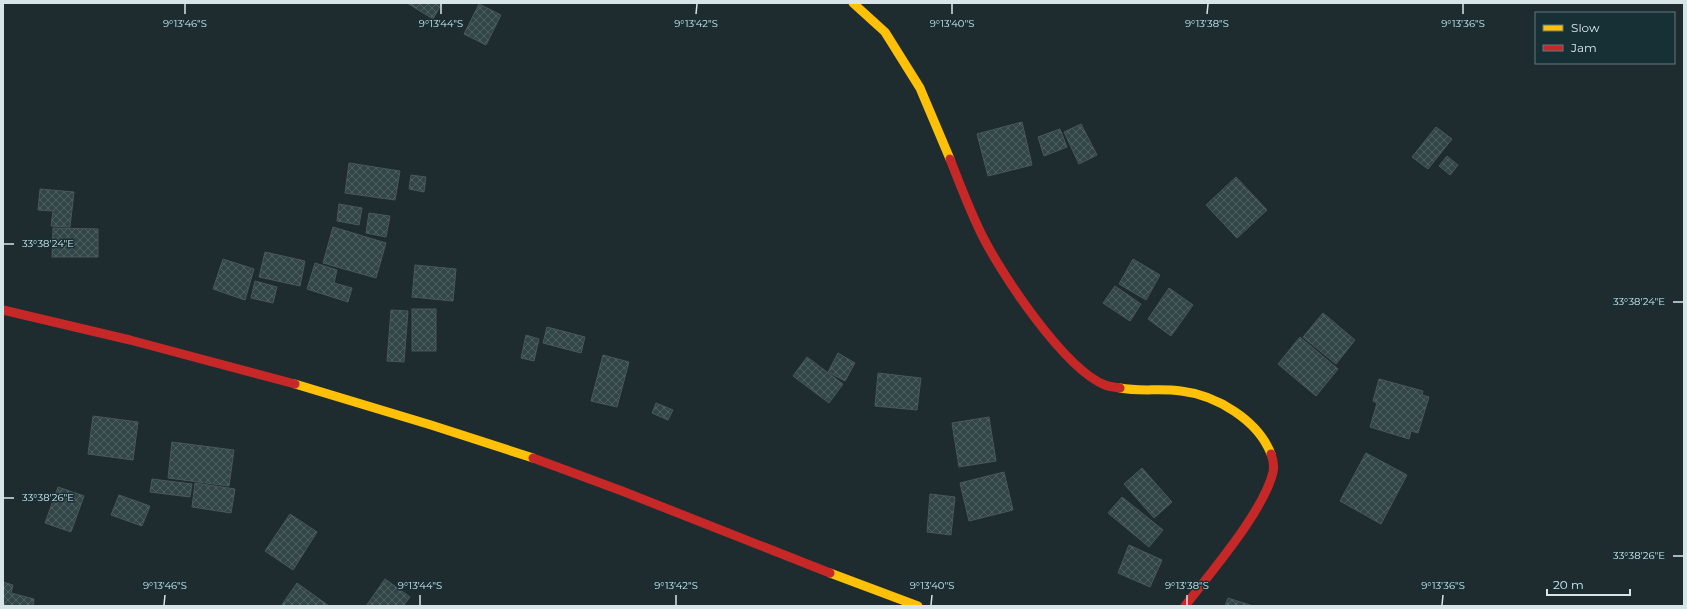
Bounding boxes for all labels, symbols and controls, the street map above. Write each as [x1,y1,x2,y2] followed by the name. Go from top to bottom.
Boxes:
[1535,12,1675,64] legend
[163,17,207,30] text: 9°13'46"S
[419,17,463,30] text: 9°13'44"S
[674,17,718,30] text: 9°13'42"S
[930,17,974,30] text: 9°13'40"S
[1185,17,1229,30] text: 9°13'38"S
[1441,17,1485,30] text: 9°13'36"S
[1571,20,1600,35] text: Slow
[1570,40,1597,55] text: Jam
[22,237,74,250] text: 33°38'24"E
[1613,295,1665,308] text: 33°38'24"E
[22,491,74,504] text: 33°38'26"E
[1613,549,1665,562] text: 33°38'26"E
[1547,571,1630,597] scale bar
[1553,577,1584,592] text: 20 m
[143,579,187,592] text: 9°13'46"S
[398,579,442,592] text: 9°13'44"S
[654,579,698,592] text: 9°13'42"S
[910,579,954,592] text: 9°13'40"S
[1165,579,1209,592] text: 9°13'38"S
[1421,579,1465,592] text: 9°13'36"S

